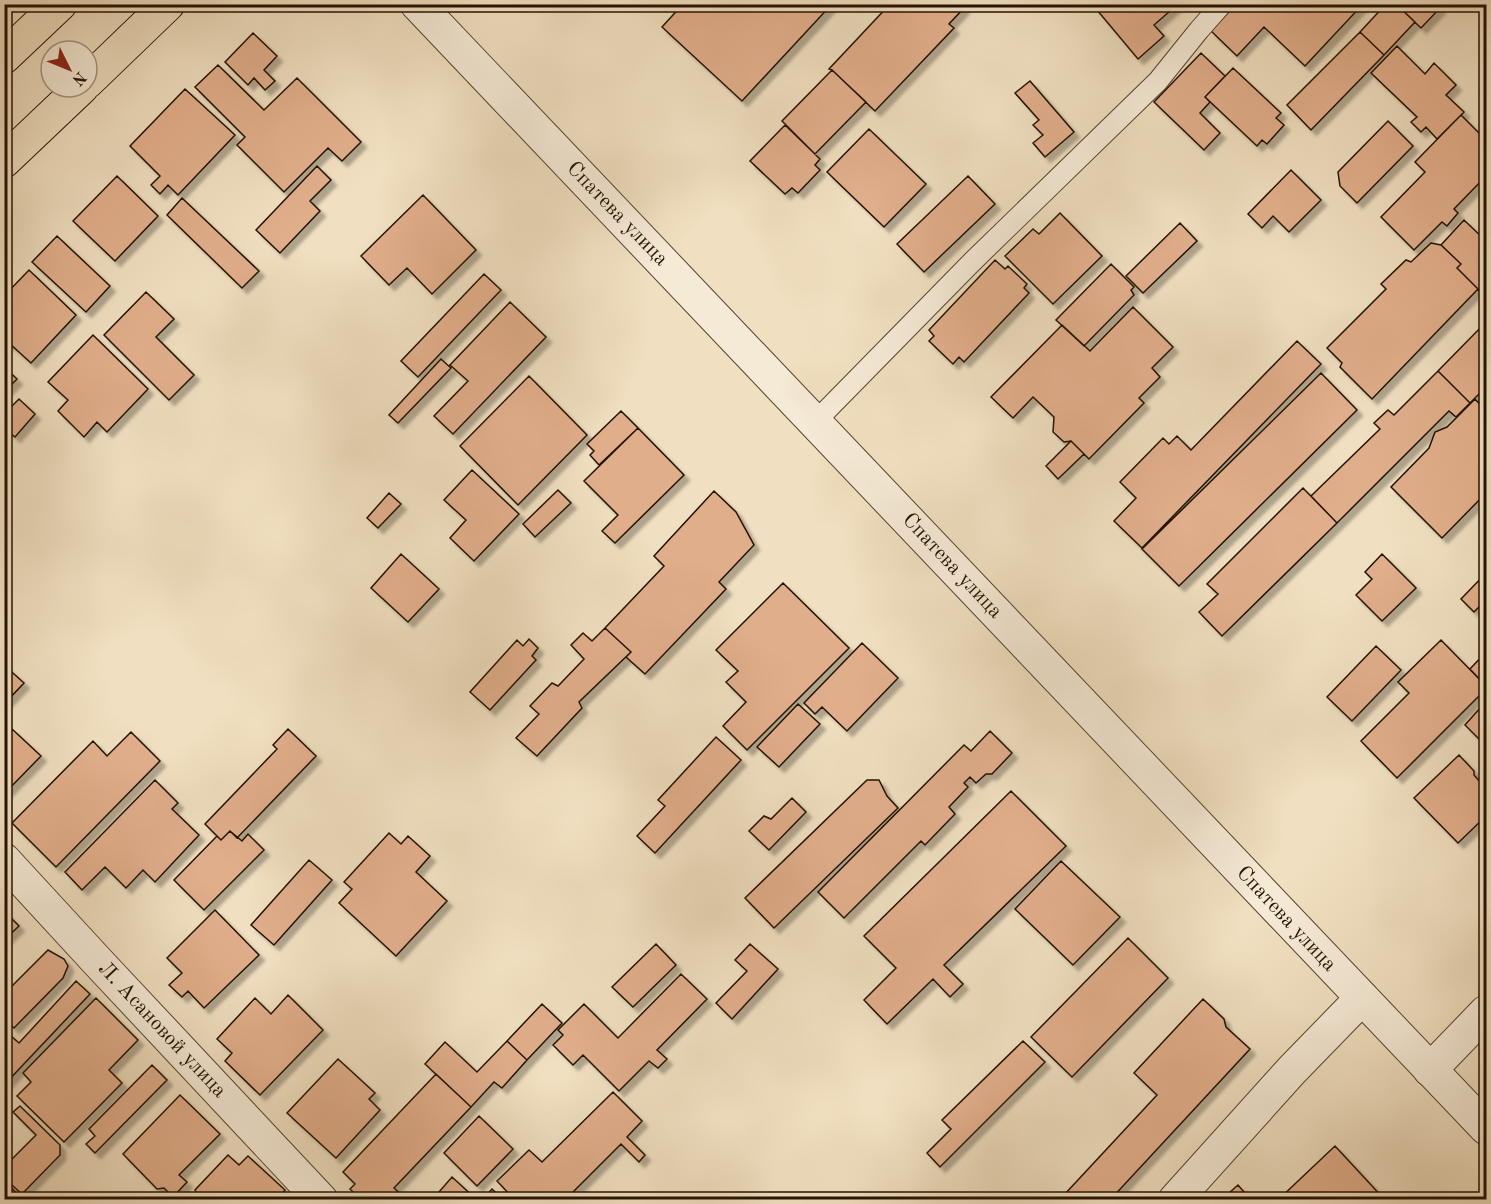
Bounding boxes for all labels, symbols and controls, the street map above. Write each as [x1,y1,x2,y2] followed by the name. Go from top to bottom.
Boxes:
[39,39,99,99] north arrow
[68,68,89,88] text: N
[562,158,672,270] street label: Спатева улица
[898,509,1006,623] street label: Спатева улица
[1232,862,1340,976] street label: Спатева улица
[94,958,230,1102] street label: Л. Асановой улица

